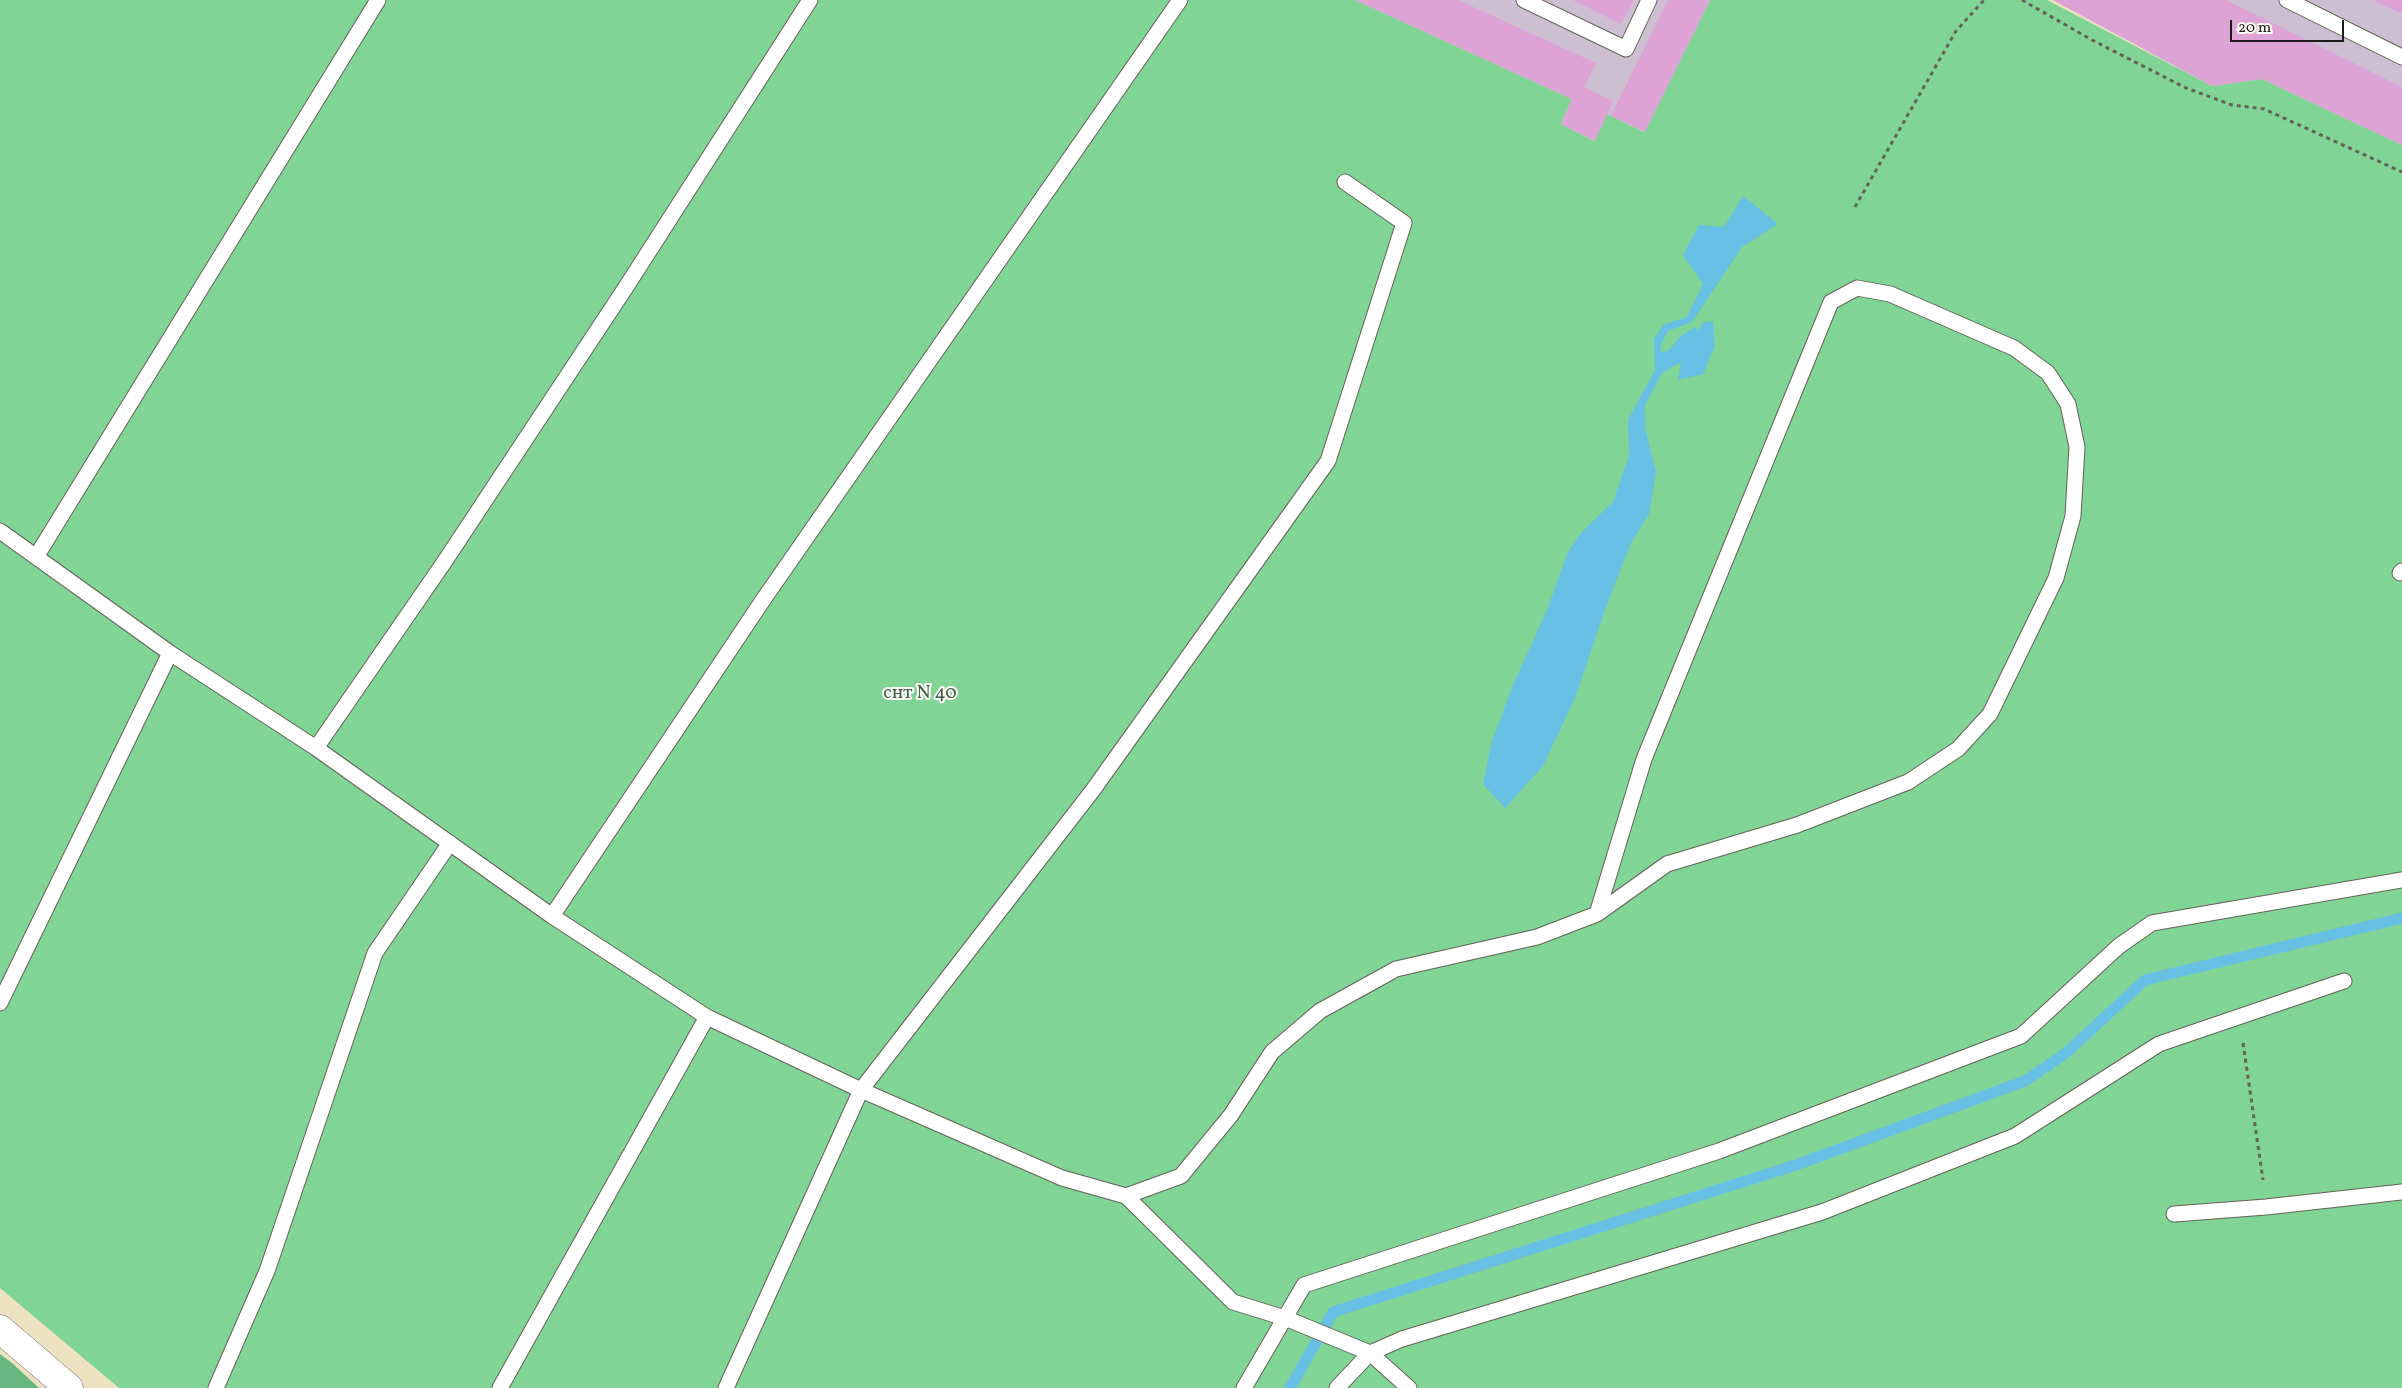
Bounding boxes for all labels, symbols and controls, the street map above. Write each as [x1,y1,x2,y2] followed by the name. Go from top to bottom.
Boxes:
[2232,10,2346,42] scale bar
[2238,18,2271,39] text: 20 m
[883,684,957,706] park label: снт N 40

